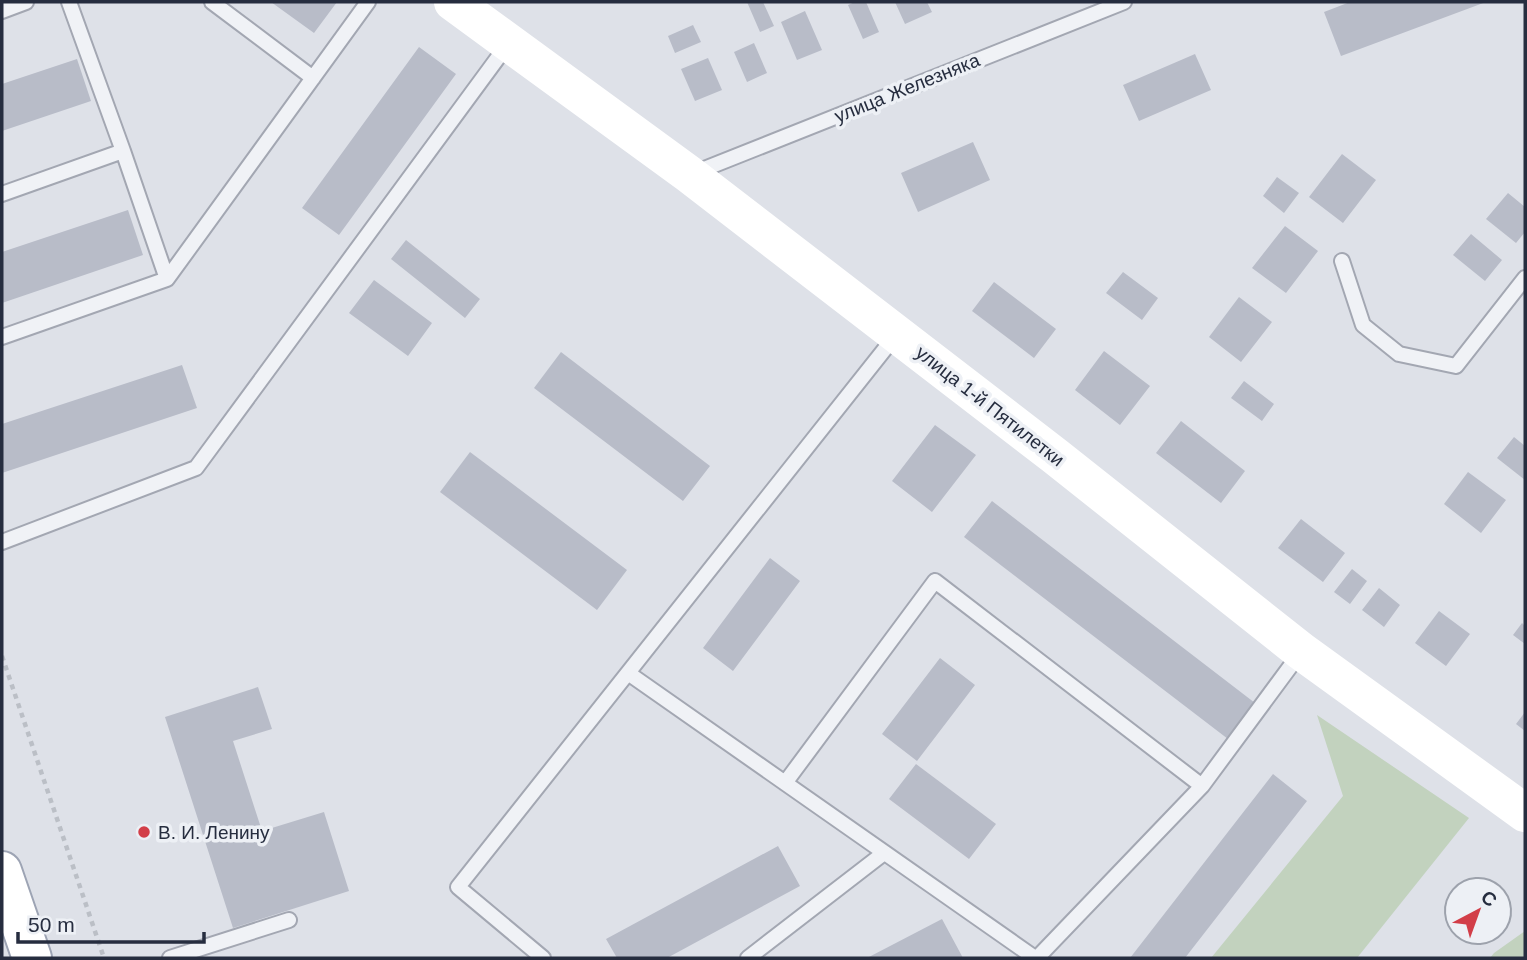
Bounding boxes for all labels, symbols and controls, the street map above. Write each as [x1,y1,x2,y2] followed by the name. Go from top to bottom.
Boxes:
[831,49,983,127] street label: улица Железняка
[912,342,1068,470] street label: улица 1-й Пятилетки
[158,822,270,843] place label: В. И. Ленину
[136,824,152,840] marker: В. И. Ленину
[1443,876,1513,946] north arrow
[1477,886,1501,911] text: С
[18,900,203,944] scale bar
[28,913,75,936] text: 50 m

